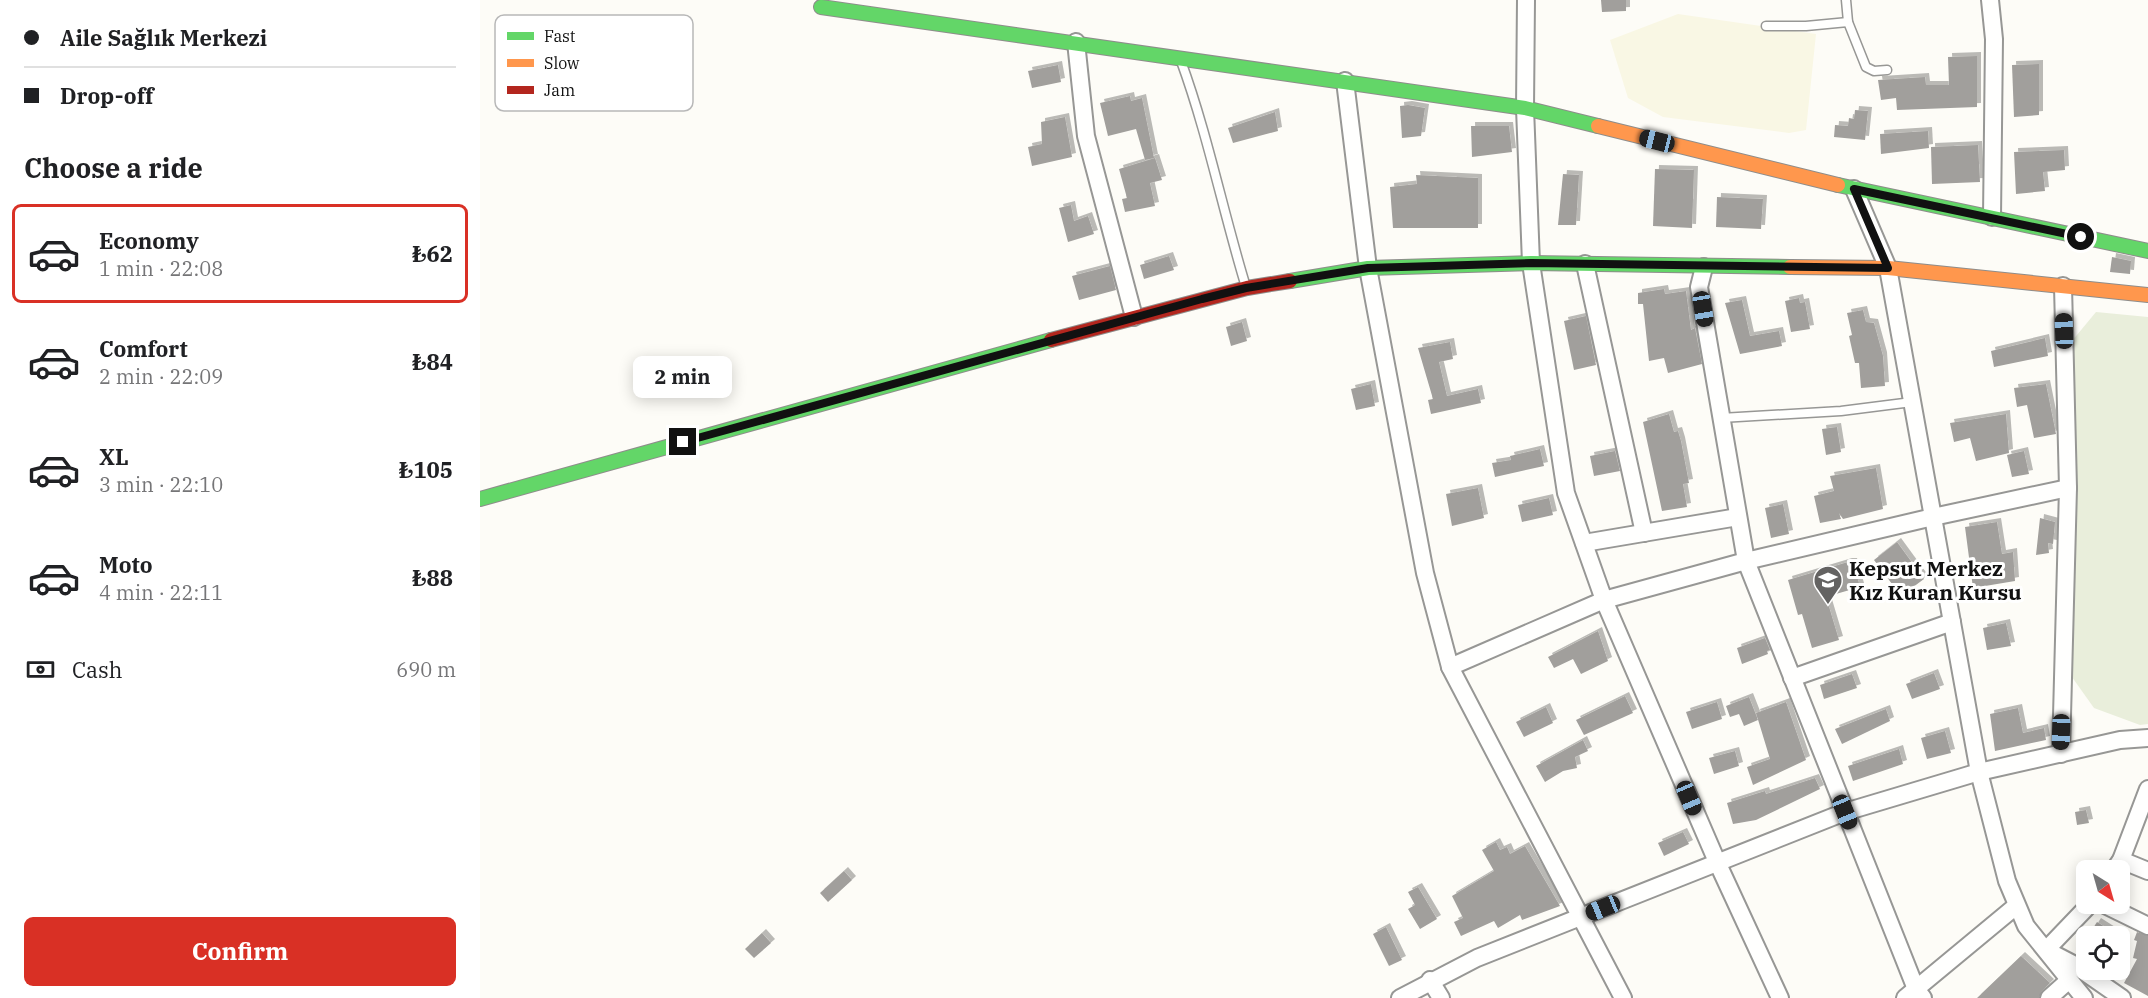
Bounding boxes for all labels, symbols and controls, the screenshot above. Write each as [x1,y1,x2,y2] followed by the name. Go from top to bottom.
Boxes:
[495,15,693,111] legend
[60,23,267,52] text: Aile Sağlık Merkezi
[544,26,576,46] text: Fast
[544,53,580,73] text: Slow
[544,80,575,100] text: Jam
[60,81,154,110] text: Drop-off
[1637,128,1677,154] car
[24,150,203,185] text: Choose a ride
[2067,223,2094,250] route start
[99,226,199,255] text: Economy
[27,227,81,281] icon: car
[412,239,453,268] text: ₺62
[99,255,223,282] text: 1 min · 22:08
[1691,290,1715,328] car
[2054,313,2074,349] car
[99,334,188,363] text: Comfort
[27,335,81,389] icon: car
[412,347,453,376] text: ₺84
[634,355,732,397] callout: 2 min
[99,363,223,390] text: 2 min · 22:09
[655,363,711,390] text: 2 min
[669,428,696,455] route end
[99,442,129,471] text: XL
[27,443,81,497] icon: car
[399,455,453,484] text: ₺105
[99,471,223,498] text: 3 min · 22:10
[99,550,153,579] text: Moto
[27,551,81,605] icon: car
[1849,554,2022,606] place label: Kepsut Merkez Kız Kuran Kursu
[412,563,453,592] text: ₺88
[1812,564,1844,606] school or university icon: Kepsut Merkez Kız Kuran Kursu
[99,579,223,606] text: 4 min · 22:11
[24,653,57,686] icon: cash
[72,655,123,684] text: Cash
[396,656,456,683] text: 690 m
[2051,714,2071,750] car
[1674,778,1704,818] car
[1830,792,1860,832] car
[2076,860,2130,914] north arrow
[2076,860,2130,980] map controls
[1583,893,1623,923] car
[24,917,456,986] button: Confirm
[2076,926,2130,980] button: locate

